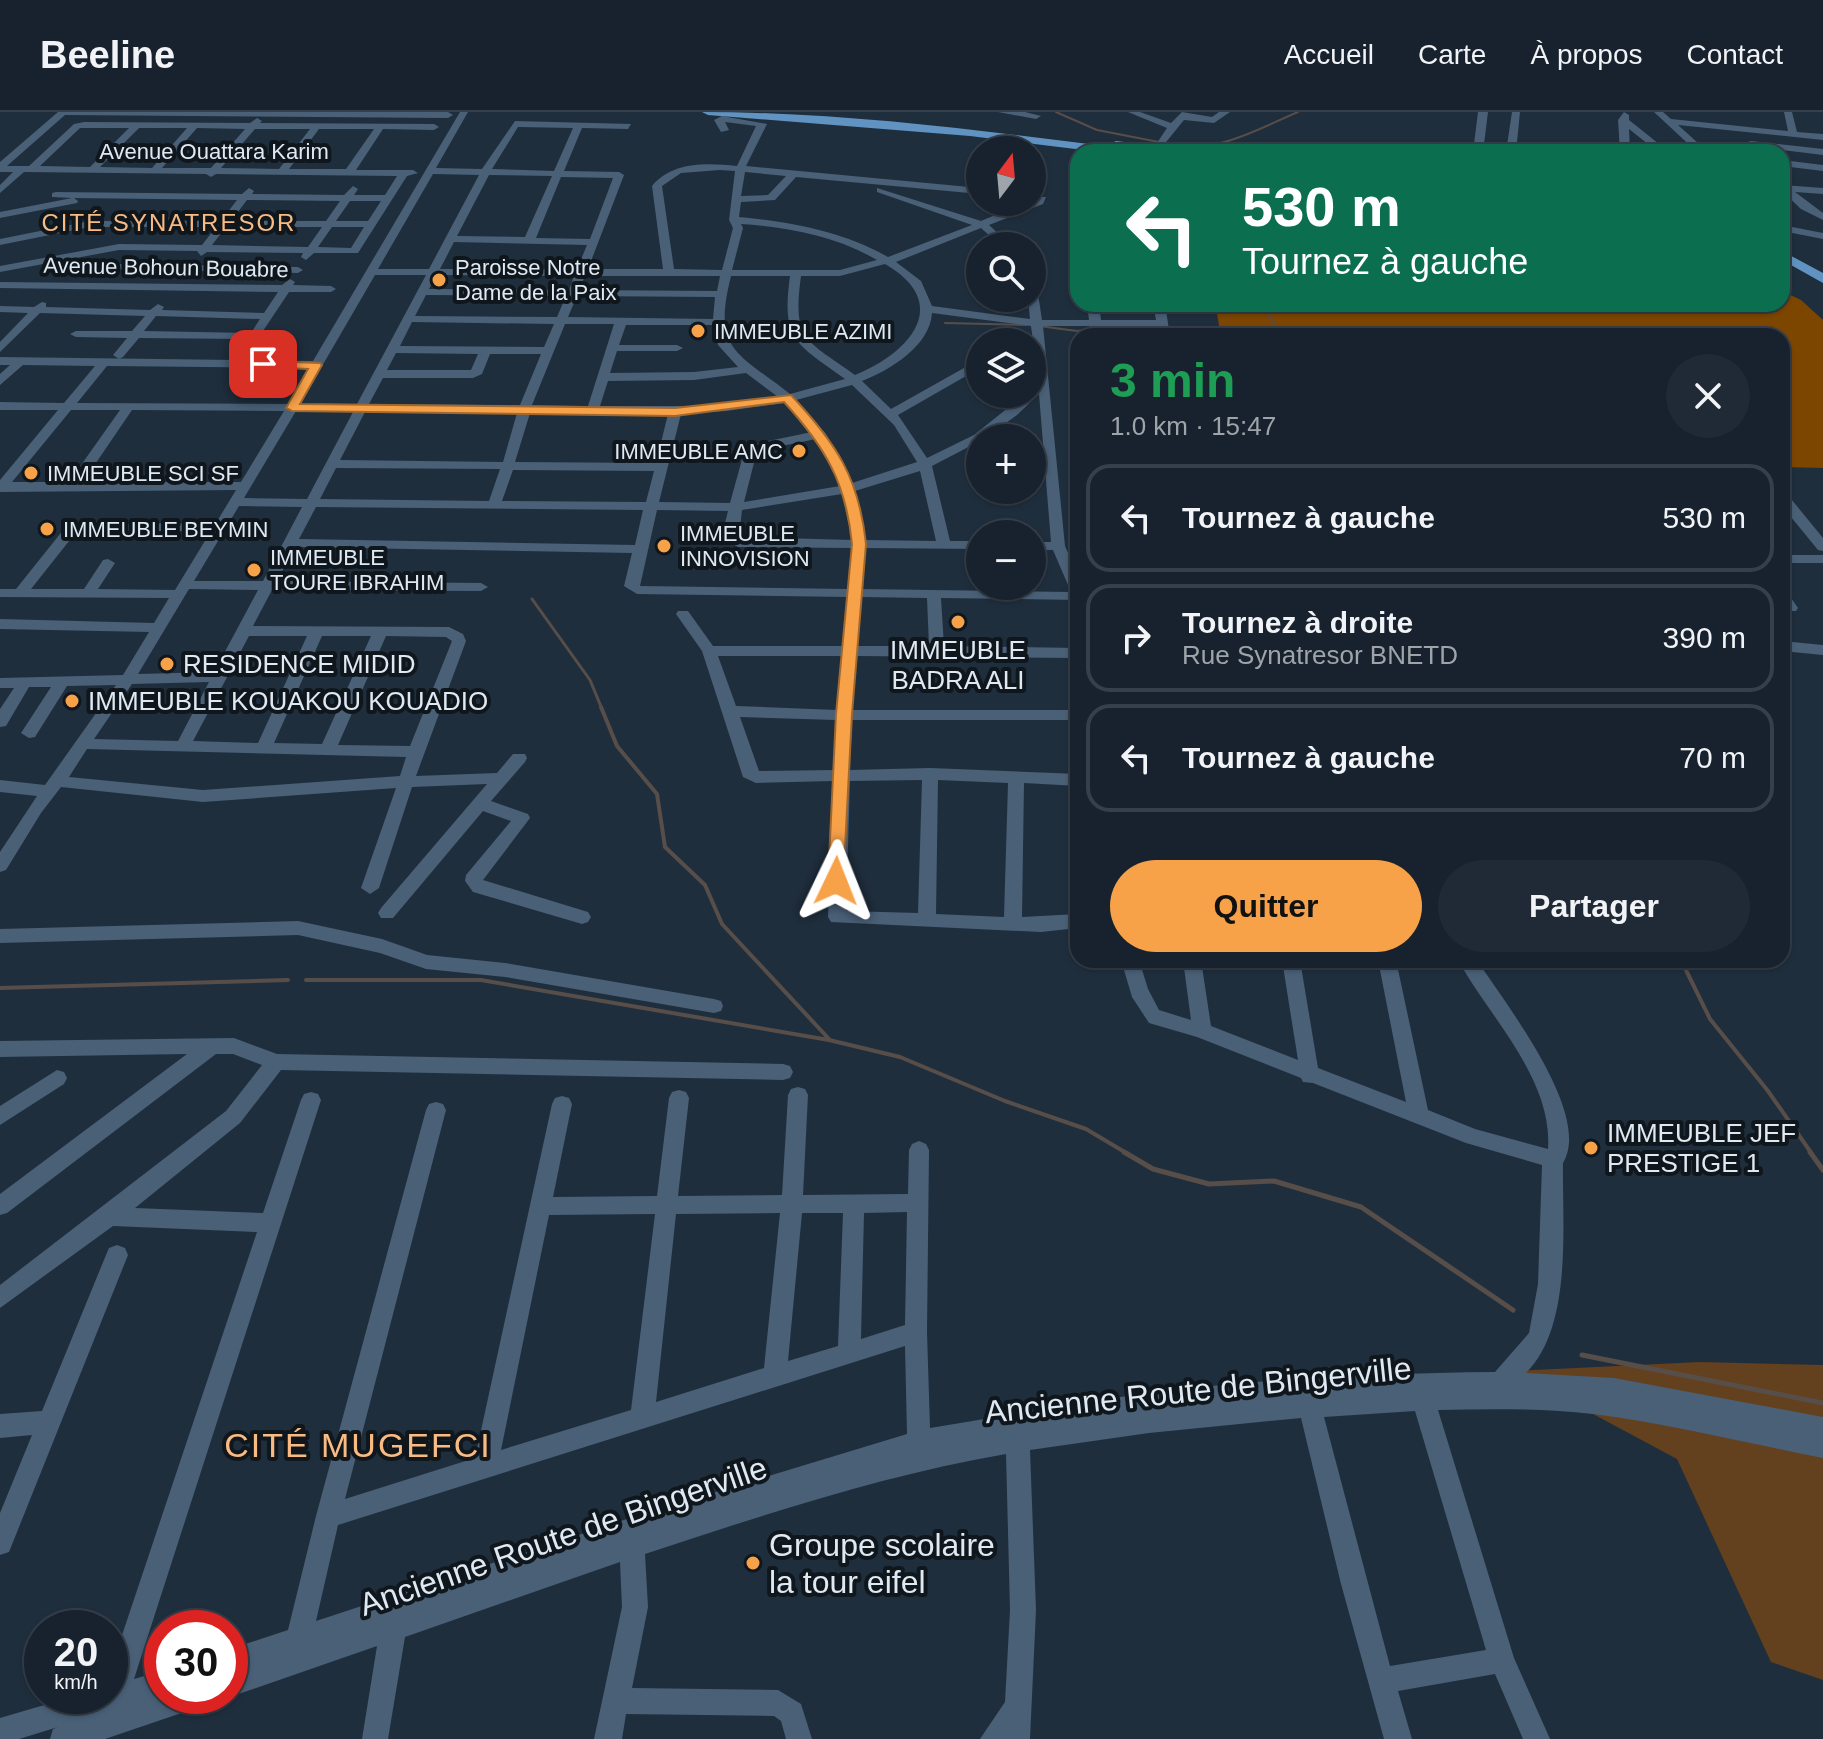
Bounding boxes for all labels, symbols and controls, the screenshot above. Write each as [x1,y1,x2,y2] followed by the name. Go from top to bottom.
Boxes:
[40,34,175,76] text: Beeline
[1284,39,1374,70] text: Accueil
[1418,39,1486,70] text: Carte
[1530,39,1643,70] text: À propos
[1687,39,1783,70] text: Contact
[966,136,1046,216] north arrow
[966,136,1046,600] map controls
[99,139,329,164] street label: Avenue Ouattara Karim
[1242,175,1401,238] text: 530 m
[1110,176,1214,280] icon: left
[42,209,296,236] district label: CITÉ SYNATRESOR
[966,232,1046,312] button: search
[1242,241,1528,282] text: Tournez à gauche
[43,253,289,282] street label: Avenue Bohoun Bouabre
[455,255,616,305] place label: Paroisse Notre Dame de la Paix
[430,271,448,289] marker: Paroisse Notre Dame de la Paix
[714,319,892,344] place label: IMMEUBLE AZIMI
[689,322,707,340] marker: IMMEUBLE AZIMI
[966,328,1046,408] button: layers
[229,330,297,398] pin
[241,342,285,386] icon: arrive
[1110,354,1235,407] text: 3 min
[1666,354,1750,438] button: close
[1110,411,1276,441] text: 1.0 km · 15:47
[966,424,1046,504] button: +
[614,439,783,464] place label: IMMEUBLE AMC
[790,442,808,460] marker: IMMEUBLE AMC
[47,461,239,486] place label: IMMEUBLE SCI SF
[22,464,40,482] marker: IMMEUBLE SCI SF
[1114,496,1158,540] icon: left
[1182,501,1435,534] text: Tournez à gauche
[1663,501,1746,534] text: 530 m
[63,517,268,542] place label: IMMEUBLE BEYMIN
[38,520,56,538] marker: IMMEUBLE BEYMIN
[966,520,1046,600] button: −
[680,521,810,571] place label: IMMEUBLE INNOVISION
[655,537,673,555] marker: IMMEUBLE INNOVISION
[270,545,444,595] place label: IMMEUBLE TOURE IBRAHIM
[245,561,263,579] marker: IMMEUBLE TOURE IBRAHIM
[1182,606,1413,639] text: Tournez à droite
[949,613,967,631] marker: IMMEUBLE BADRA ALI
[1114,616,1158,660] icon: right
[1663,621,1746,654] text: 390 m
[890,635,1026,695] place label: IMMEUBLE BADRA ALI
[1182,640,1458,670] text: Rue Synatresor BNETD
[183,649,416,679] place label: RESIDENCE MIDID
[158,655,176,673] marker: RESIDENCE MIDID
[88,686,488,716] place label: IMMEUBLE KOUAKOU KOUADIO
[63,692,81,710] marker: IMMEUBLE KOUAKOU KOUADIO
[1114,736,1158,780] icon: left
[1182,741,1435,774] text: Tournez à gauche
[1679,741,1746,774] text: 70 m
[794,839,878,923] position arrow
[1110,860,1422,952] button: Quitter
[1438,860,1750,952] button: Partager
[1607,1118,1796,1178] place label: IMMEUBLE JEF PRESTIGE 1
[1582,1139,1600,1157] marker: IMMEUBLE JEF PRESTIGE 1
[983,1350,1413,1430] street label: Ancienne Route de Bingerville
[224,1426,492,1464] district label: CITÉ MUGEFCI
[354,1449,772,1623] street label: Ancienne Route de Bingerville
[769,1527,995,1600] place label: Groupe scolaire la tour eifel
[744,1554,762,1572] marker: Groupe scolaire la tour eifel
[144,1610,248,1714] speed limit sign: 30
[54,1630,98,1674] text: 20
[54,1671,98,1693] text: km/h

